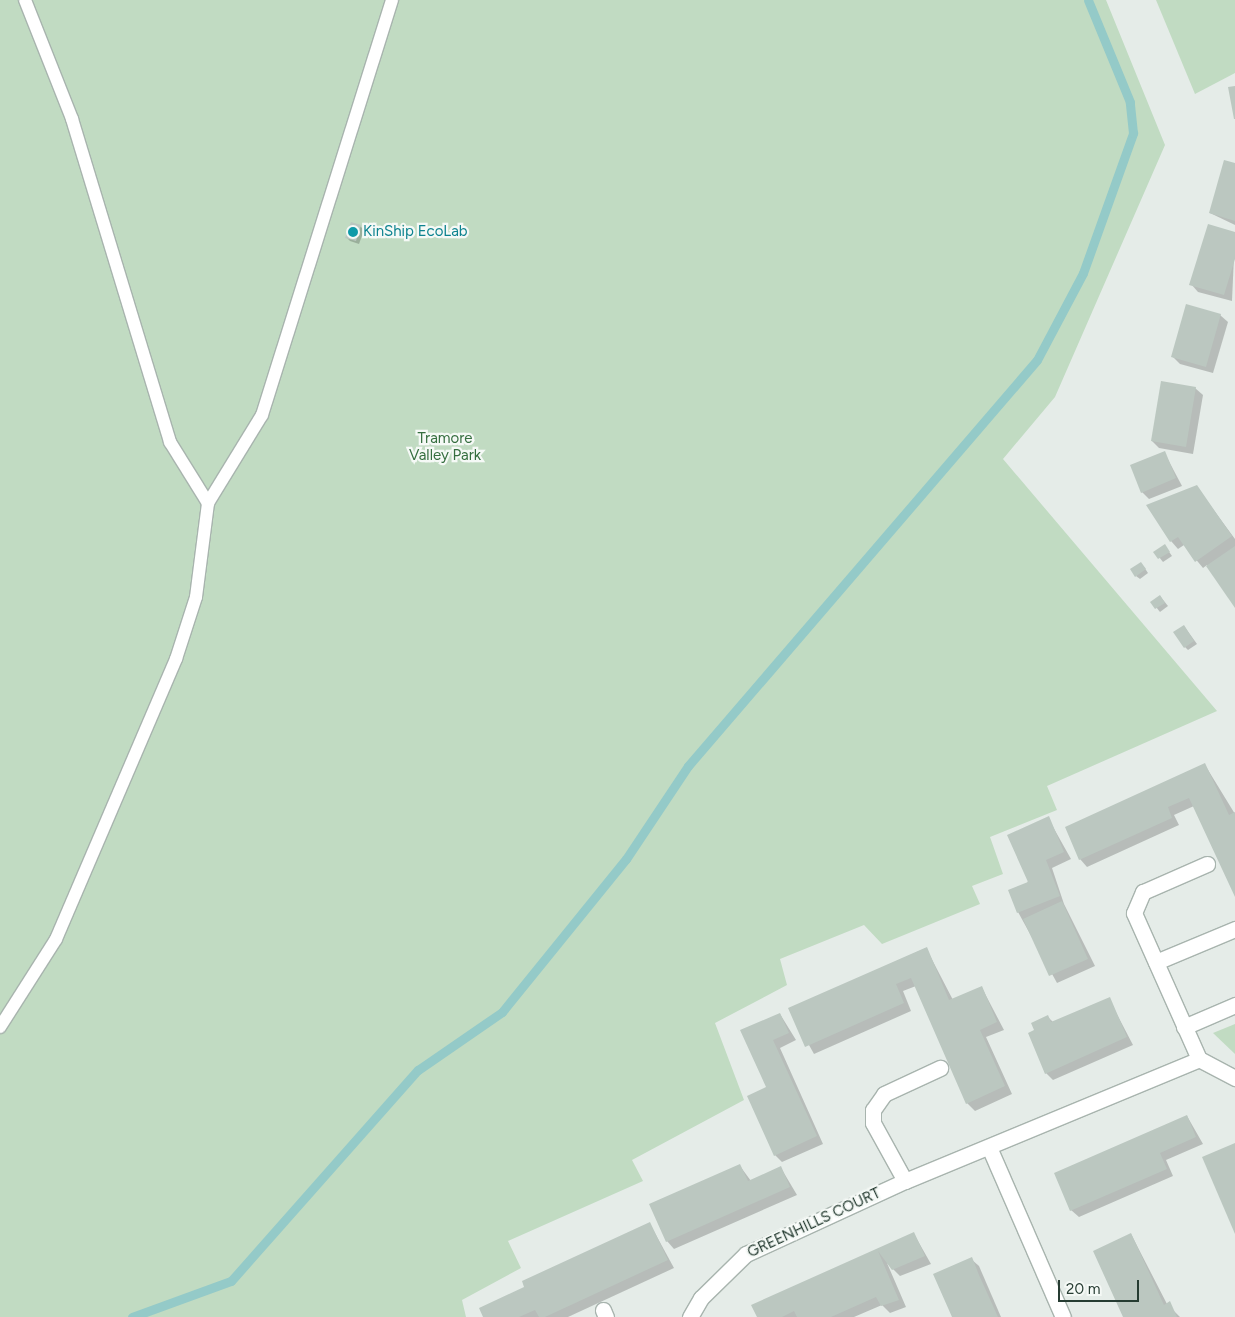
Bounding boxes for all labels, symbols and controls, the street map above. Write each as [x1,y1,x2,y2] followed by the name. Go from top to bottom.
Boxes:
[363,223,468,241] place label: KinShip EcoLab
[347,226,359,238] marker: KinShip EcoLab
[409,429,481,464] park label: Tramore Valley Park
[745,1184,883,1262] street label: GREENHILLS COURT
[1060,1270,1141,1302] scale bar
[1066,1280,1100,1298] text: 20 m

